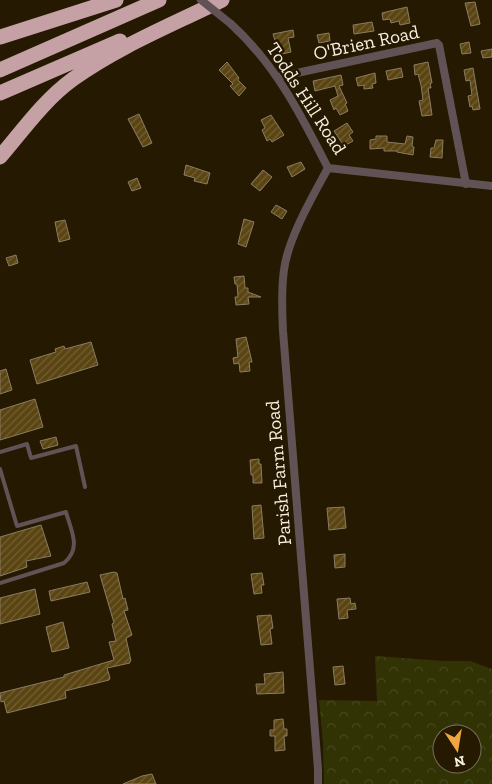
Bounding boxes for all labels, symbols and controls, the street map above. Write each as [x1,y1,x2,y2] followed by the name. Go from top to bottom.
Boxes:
[311,20,421,65] street label: O'Brien Road
[262,38,352,159] street label: Todds Hill Road
[261,399,296,546] street label: Parish Farm Road
[432,724,482,774] north arrow
[452,752,467,771] text: N

